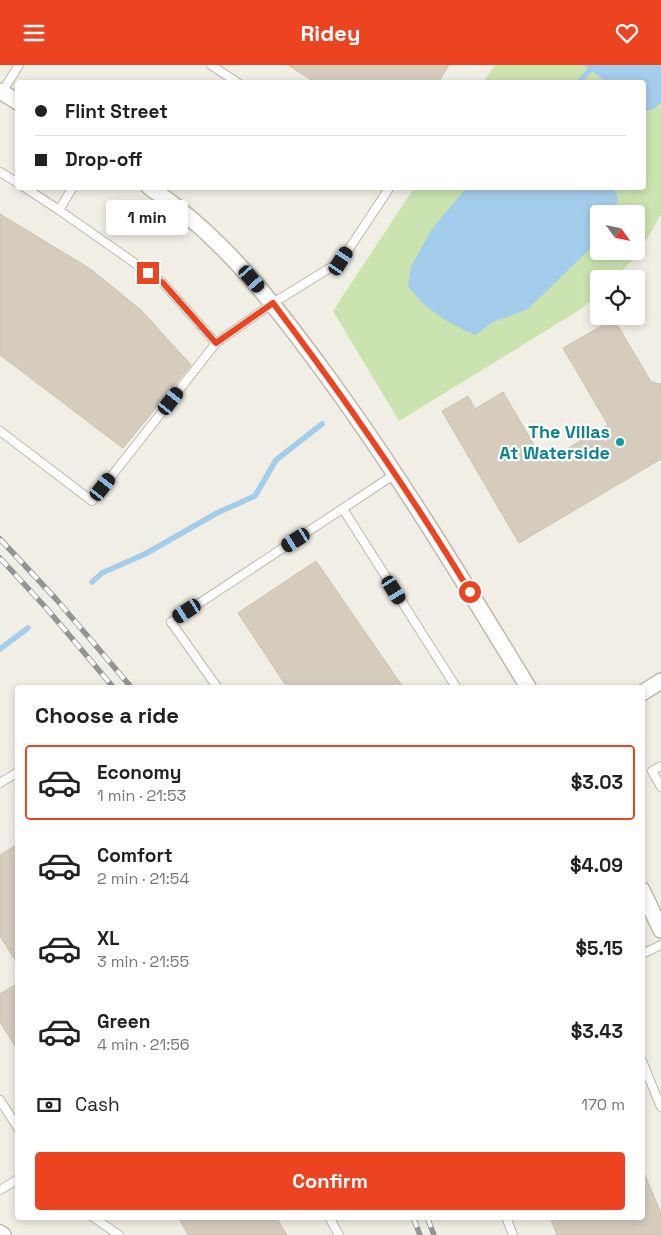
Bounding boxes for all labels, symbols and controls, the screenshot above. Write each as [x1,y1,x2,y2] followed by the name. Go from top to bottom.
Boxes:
[20,19,48,47] icon: menu
[300,19,361,47] text: Ridey
[613,19,641,47] icon: heart
[65,99,168,124] text: Flint Street
[65,147,143,172] text: Drop-off
[107,201,189,235] callout: 1 min
[590,205,645,260] north arrow
[590,205,645,325] map controls
[127,207,167,228] text: 1 min
[326,244,355,278] car
[137,262,159,284] route end
[236,263,267,295] car
[590,270,645,325] button: locate
[155,385,186,417] car
[499,420,610,464] place label: The Villas At Waterside
[614,436,626,448] marker: The Villas At Waterside
[87,471,118,503] car
[279,526,312,554] car
[379,573,408,607] car
[459,581,481,603] route start
[170,597,203,625] car
[35,701,179,729] text: Choose a ride
[37,760,82,805] icon: car
[97,760,181,785] text: Economy
[571,770,623,795] text: $3.03
[97,785,186,806] text: 1 min · 21:53
[37,843,82,888] icon: car
[97,843,173,868] text: Comfort
[570,853,623,878] text: $4.09
[97,868,189,889] text: 2 min · 21:54
[37,926,82,971] icon: car
[97,926,120,951] text: XL
[575,936,623,961] text: $5.15
[97,951,189,972] text: 3 min · 21:55
[37,1009,82,1054] icon: car
[97,1009,150,1034] text: Green
[571,1019,623,1044] text: $3.43
[97,1034,190,1055] text: 4 min · 21:56
[35,1091,63,1119] icon: cash
[75,1092,120,1117] text: Cash
[581,1094,625,1115] text: 170 m
[35,1152,625,1210] button: Confirm

